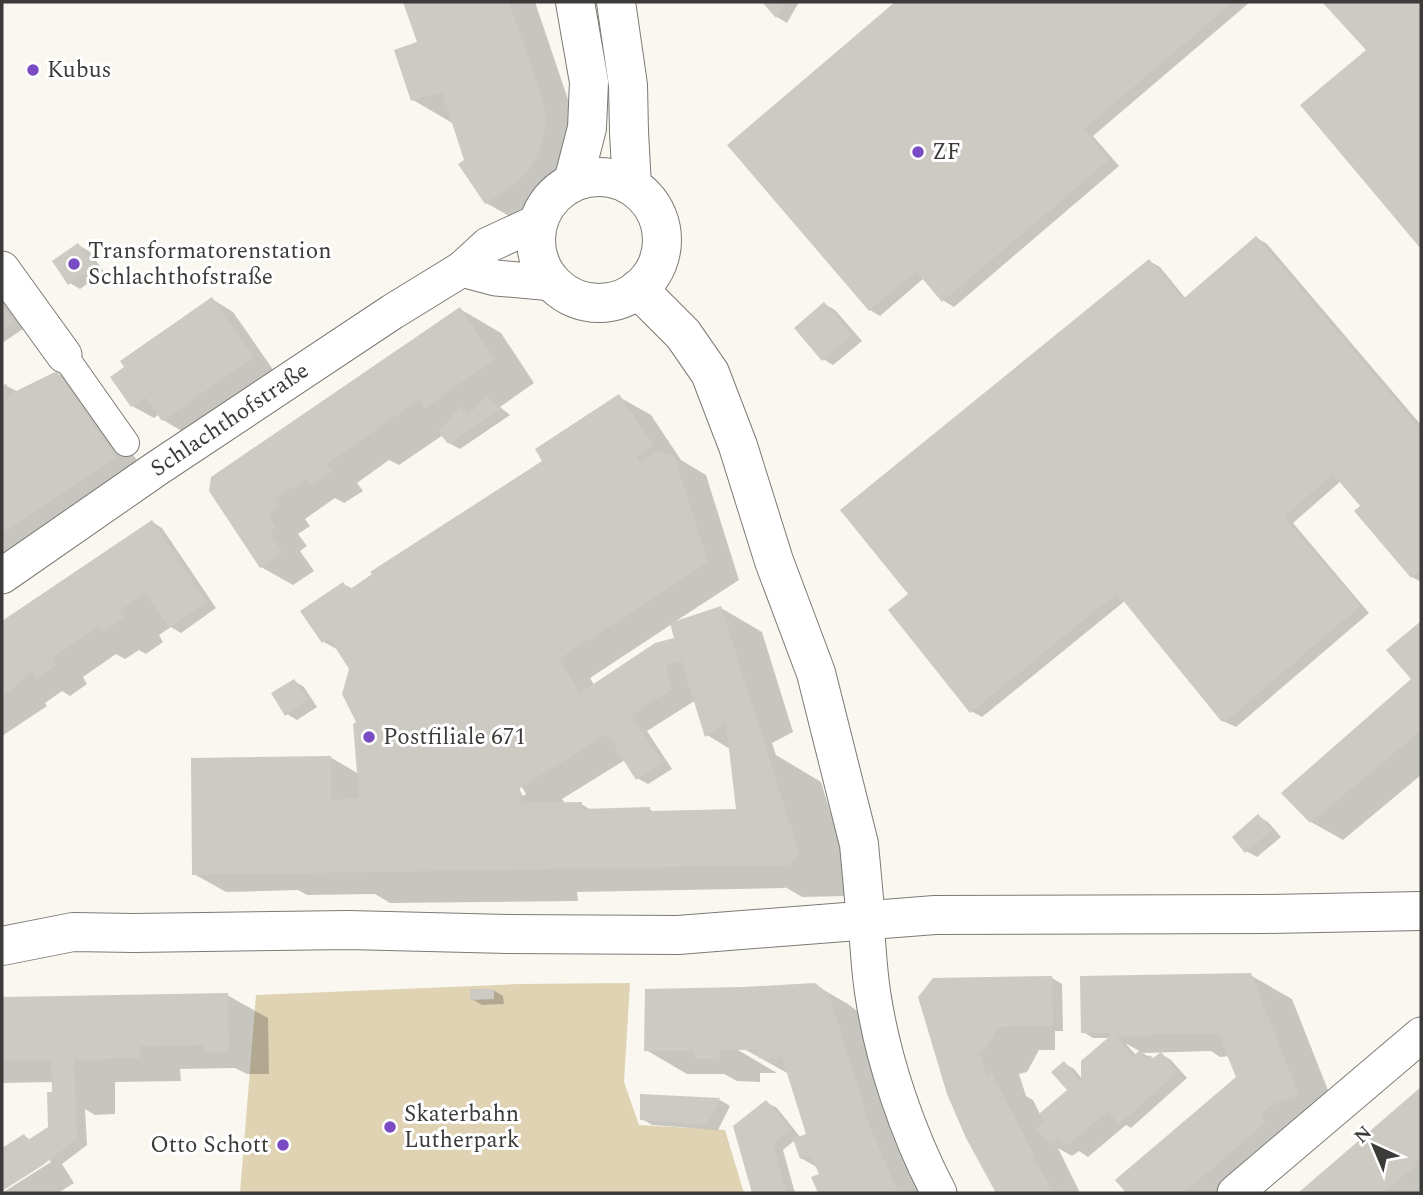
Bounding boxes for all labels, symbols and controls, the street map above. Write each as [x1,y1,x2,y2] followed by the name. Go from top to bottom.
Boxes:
[47,53,111,88] place label: Kubus
[25,62,41,78] marker: Kubus
[932,135,961,170] place label: ZF
[910,144,926,160] marker: ZF
[88,234,332,295] place label: Transformatorenstation Schlachthofstraße
[66,256,82,272] marker: Transformatorenstation Schlachthofstraße
[144,354,316,486] street label: Schlachthofstraße
[383,720,526,755] place label: Postfiliale 671
[361,729,377,745] marker: Postfiliale 671
[404,1097,520,1158] place label: Skaterbahn Lutherpark
[1339,1111,1409,1181] north arrow
[382,1119,398,1135] marker: Skaterbahn Lutherpark
[1348,1119,1379,1151] text: N
[150,1128,269,1163] place label: Otto Schott
[275,1137,291,1153] marker: Otto Schott

